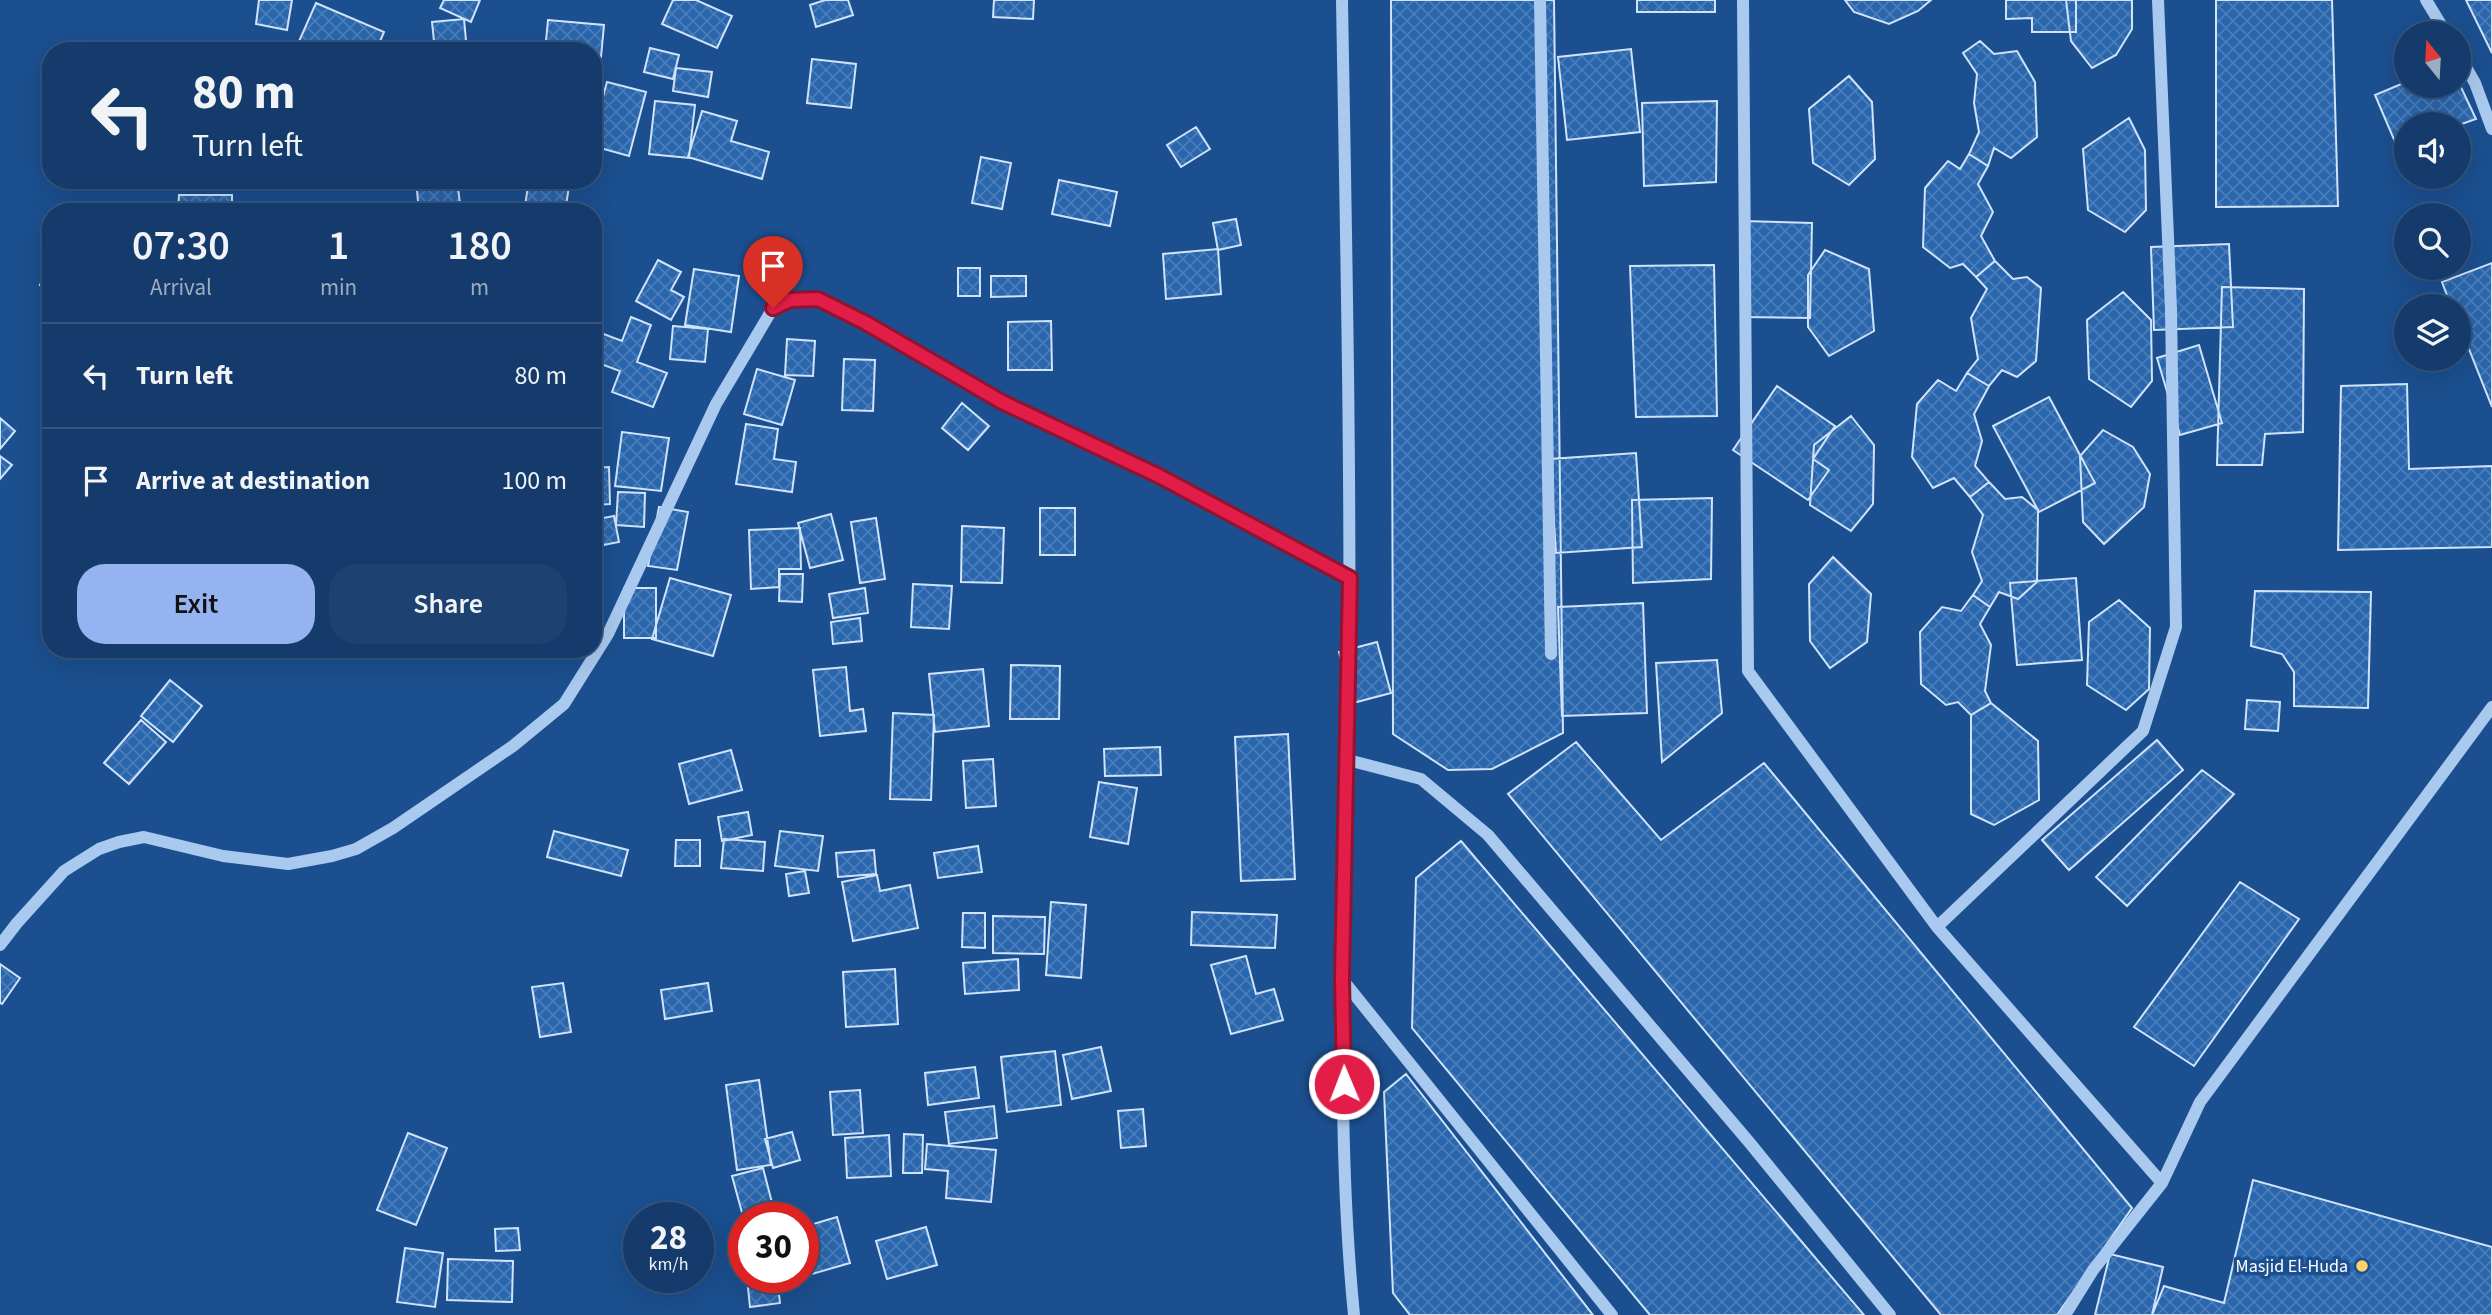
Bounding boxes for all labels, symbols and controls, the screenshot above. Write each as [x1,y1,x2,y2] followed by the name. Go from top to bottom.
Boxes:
[2394,21,2471,98] north arrow
[2394,21,2471,371] map controls
[192,58,296,128] text: 80 m
[77,70,168,161] icon: left
[2394,112,2471,189] button: sound
[192,123,303,169] text: Turn left
[2394,203,2471,280] button: search
[132,216,230,276] text: 07:30
[328,216,349,276] text: 1
[447,216,512,276] text: 180
[743,236,803,308] pin
[754,247,792,285] icon: arrive
[150,271,212,304] text: Arrival
[320,271,357,304] text: min
[470,271,489,304] text: m
[2394,294,2471,371] button: layers
[77,357,115,395] icon: left
[136,357,233,394] text: Turn left
[514,357,567,394] text: 80 m
[77,462,115,500] icon: arrive
[136,462,370,499] text: Arrive at destination
[501,462,567,499] text: 100 m
[77,564,315,644] button: Exit
[329,564,567,644] button: Share
[1307,1047,1381,1121] position arrow
[728,1202,819,1293] speed limit sign: 30
[650,1213,687,1263] text: 28
[649,1252,688,1277] text: km/h
[2236,1254,2348,1279] place label: Masjid El-Huda
[2354,1258,2370,1274] marker: Masjid El-Huda

